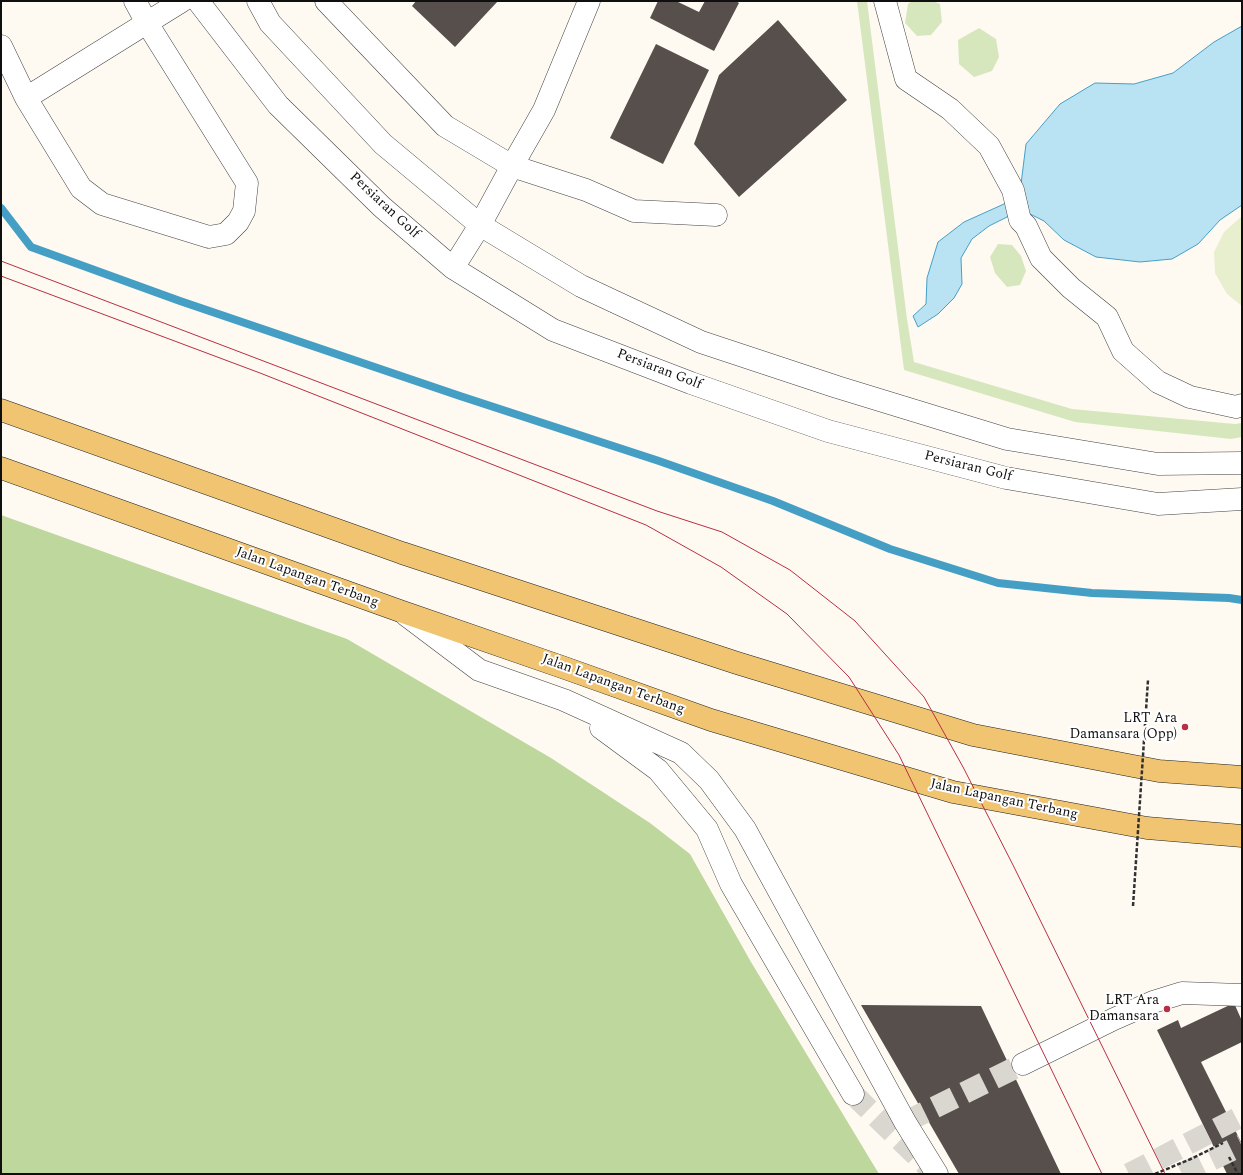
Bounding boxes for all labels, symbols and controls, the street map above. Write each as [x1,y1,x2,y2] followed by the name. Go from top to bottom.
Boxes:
[345,169,423,243] street label: Persiaran Golf
[614,346,704,394] street label: Persiaran Golf
[922,448,1014,486] street label: Persiaran Golf
[233,544,381,612] street label: Jalan Lapangan Terbang
[539,651,687,719] street label: Jalan Lapangan Terbang
[1070,711,1177,744] place label: LRT Ara Damansara (Opp)
[1180,722,1190,732] marker: LRT Ara Damansara (Opp)
[929,776,1079,824] street label: Jalan Lapangan Terbang
[1089,993,1159,1026] place label: LRT Ara Damansara
[1162,1004,1172,1014] marker: LRT Ara Damansara

